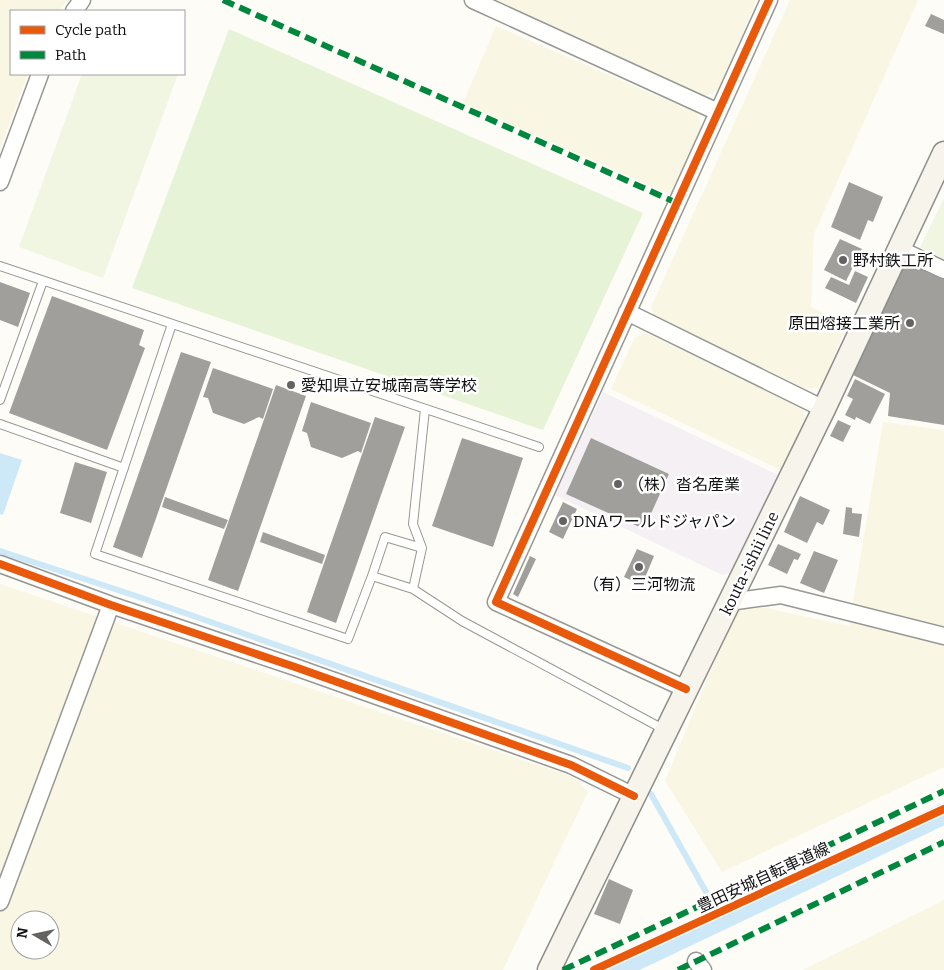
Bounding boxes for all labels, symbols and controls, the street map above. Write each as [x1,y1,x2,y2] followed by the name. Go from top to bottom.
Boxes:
[10,10,185,75] legend
[55,21,127,39] text: Cycle path
[55,46,87,64] text: Path
[853,251,933,270] place label: 野村鉄工所
[837,254,849,266] marker: 野村鉄工所
[788,314,900,333] place label: 原田熔接工業所
[904,317,916,329] marker: 原田熔接工業所
[301,376,477,395] place label: 愛知県立安城南高等学校
[285,379,297,391] marker: 愛知県立安城南高等学校
[628,475,740,494] place label: （株）沓名産業
[612,478,624,490] marker: （株）沓名産業
[716,508,783,618] street label: kouta-ishii line
[573,512,736,531] place label: DNAワールドジャパン
[557,515,569,527] marker: DNAワールドジャパン
[633,561,645,573] marker: （有）三河物流
[583,575,695,594] place label: （有）三河物流
[694,838,832,916] street label: 豊田安城自転車道線
[10,910,60,960] north arrow
[13,926,32,940] text: N

